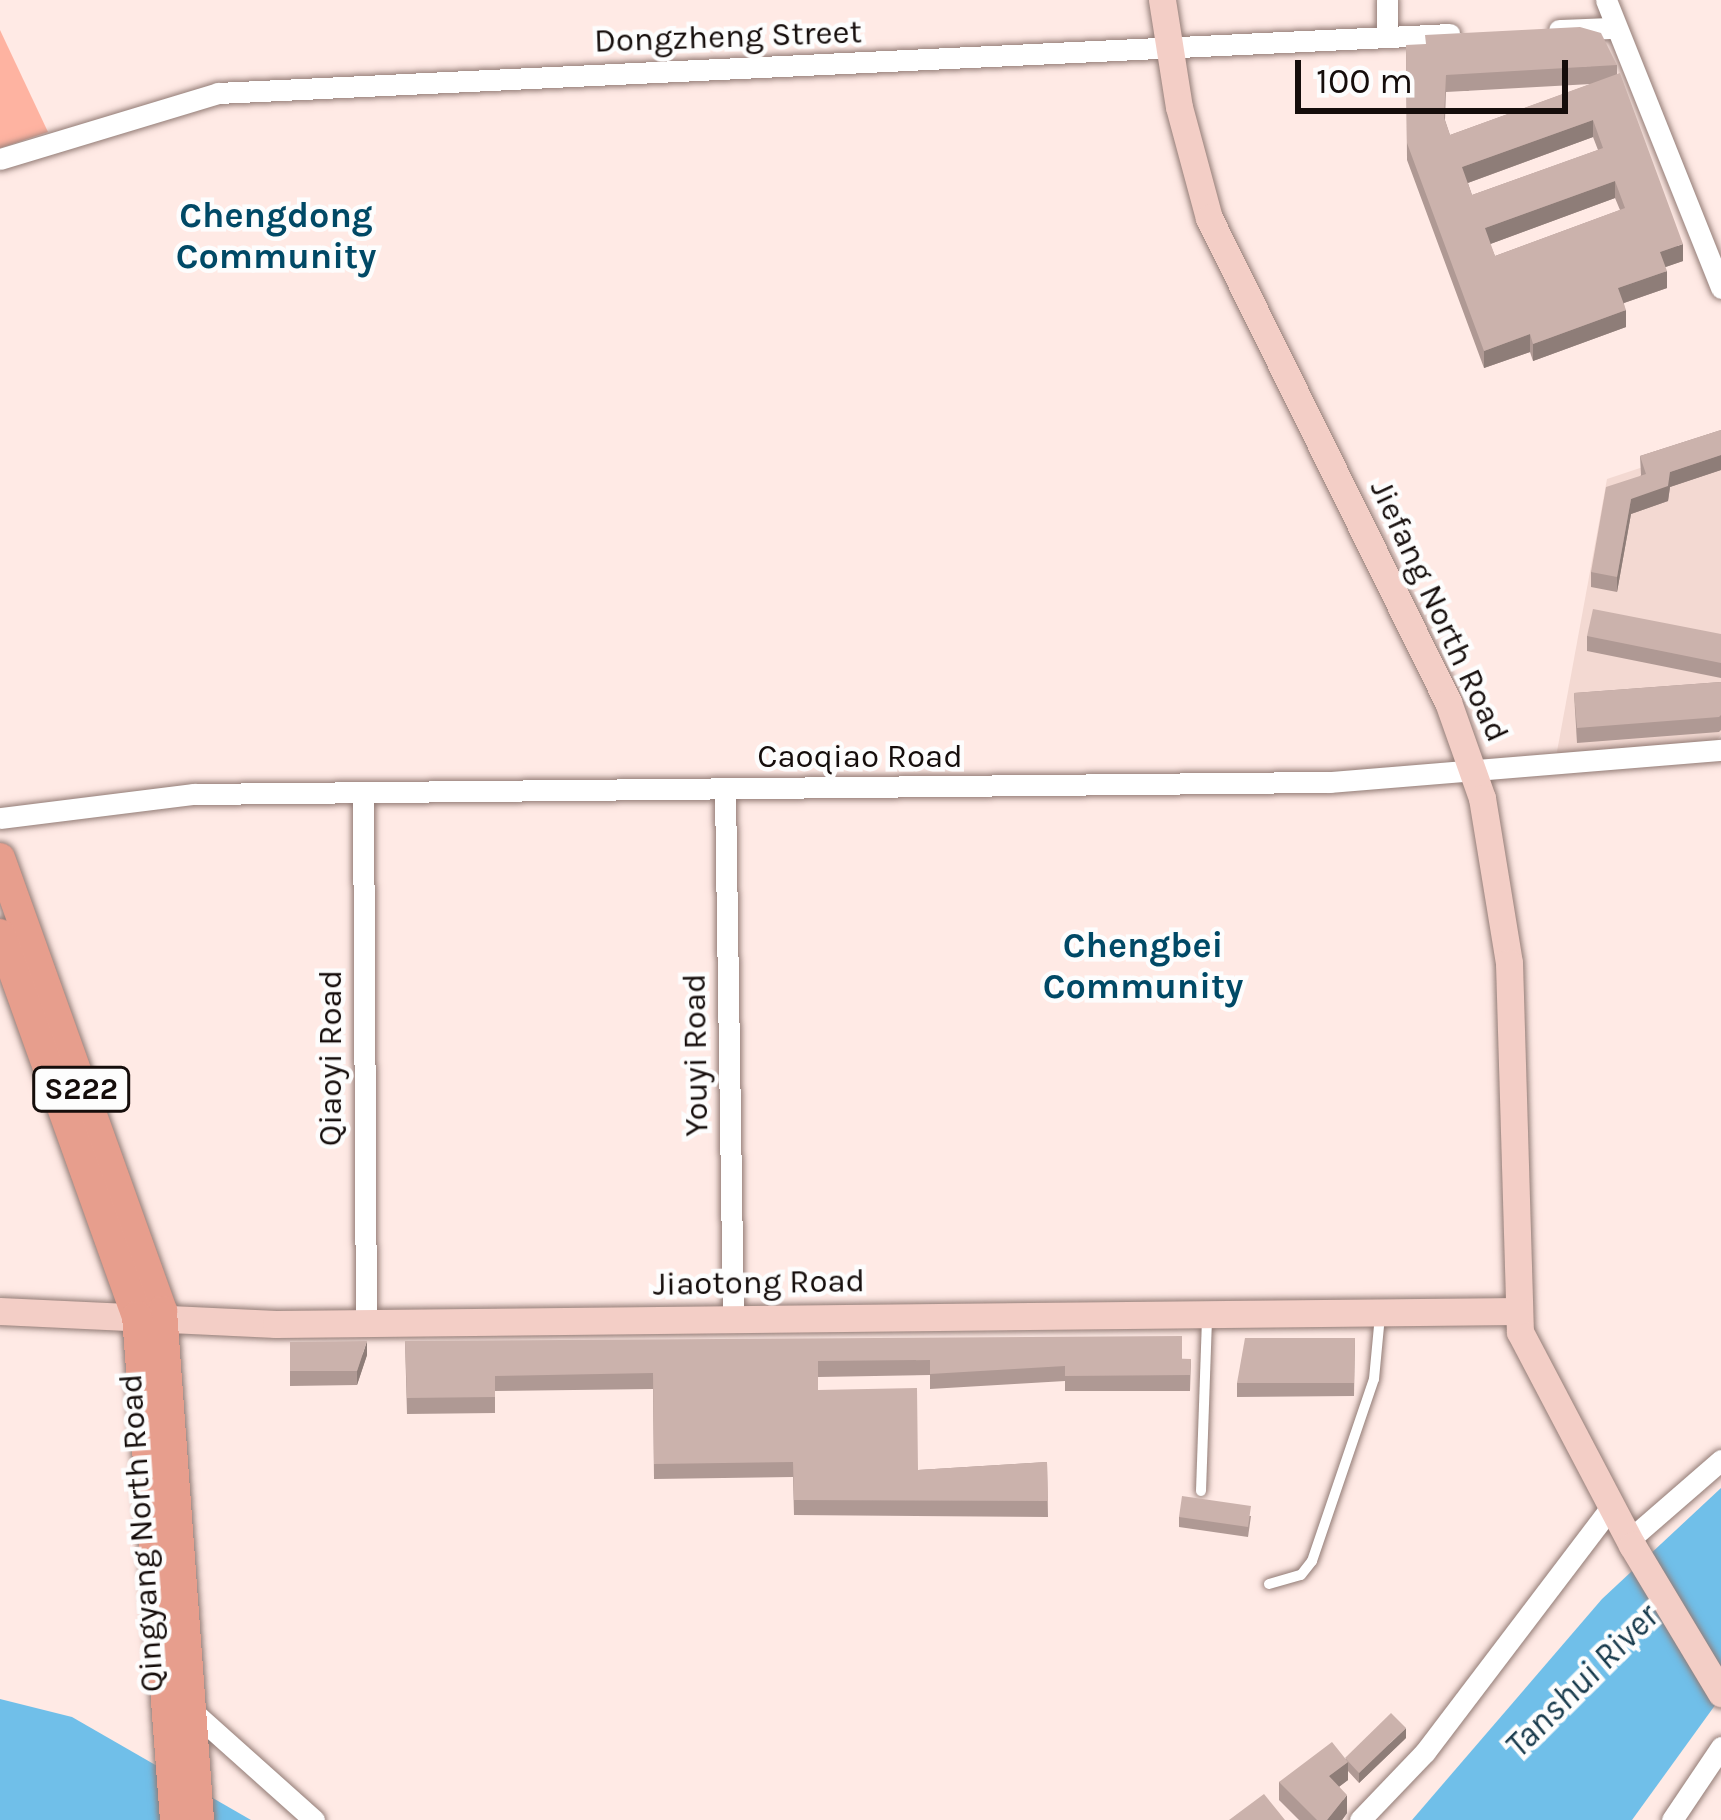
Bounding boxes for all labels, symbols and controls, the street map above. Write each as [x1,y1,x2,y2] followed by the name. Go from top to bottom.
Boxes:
[593,13,863,61] street label: Dongzheng Street
[1301,36,1574,110] scale bar
[1316,60,1413,102] text: 100 m
[176,193,376,278] district label: Chengdong Community
[1361,474,1517,748] street label: Jiefang North Road
[757,737,963,777] street label: Caoqiao Road
[1043,923,1243,1008] district label: Chengbei Community
[311,970,351,1146] street label: Qiaoyi Road
[675,973,717,1137] street label: Youyi Road
[30,1065,132,1113] road number: S222
[653,1261,865,1305] street label: Jiaotong Road
[111,1373,173,1693] street label: Qingyang North Road
[1496,1595,1668,1767] water label: Tanshui River

